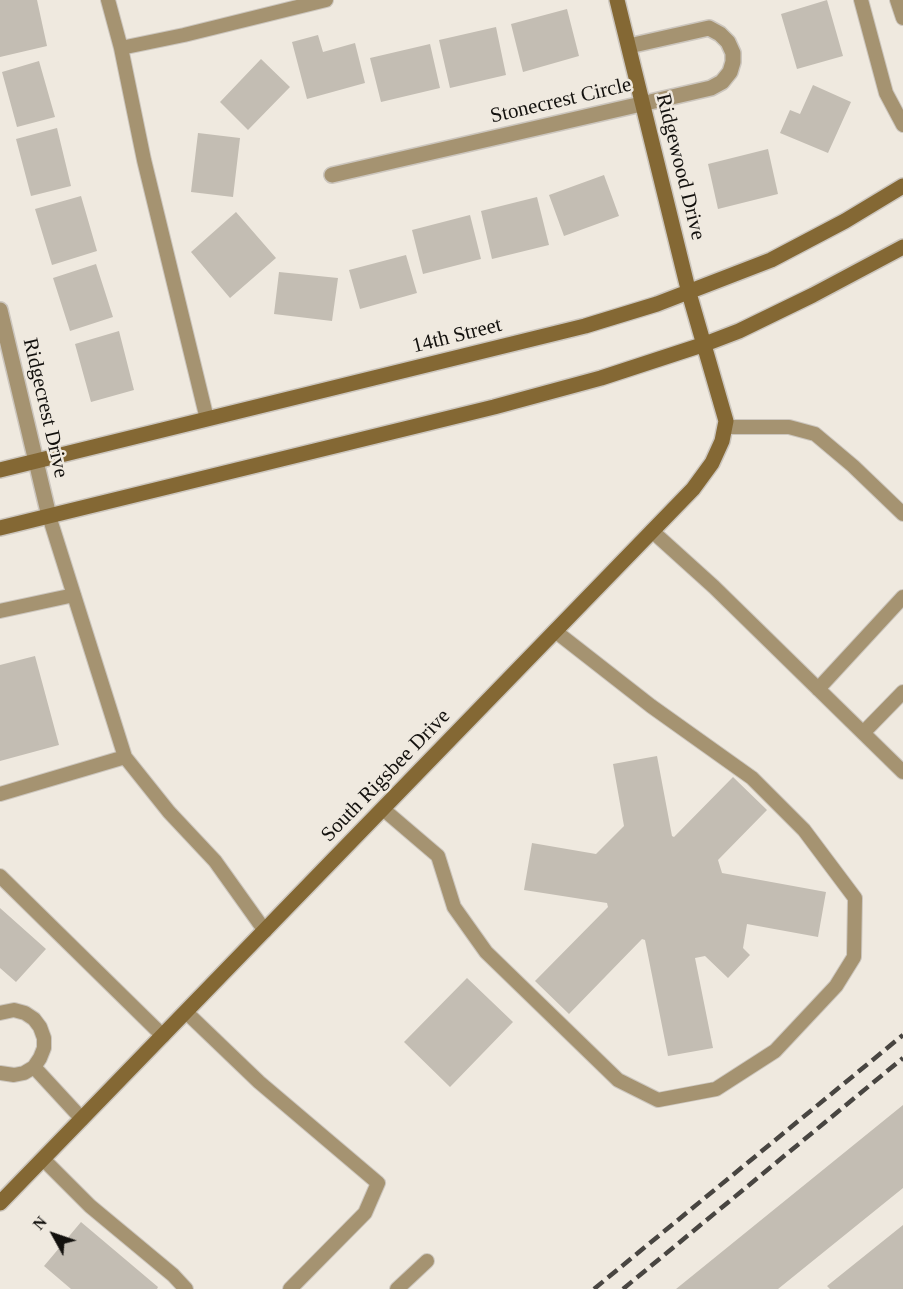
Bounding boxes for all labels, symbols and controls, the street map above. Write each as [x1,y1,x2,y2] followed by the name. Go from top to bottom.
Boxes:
[488,73,634,129] street label: Stonecrest Circle
[650,91,710,243] street label: Ridgewood Drive
[410,313,504,359] street label: 14th Street
[17,336,73,480] street label: Ridgecrest Drive
[316,704,456,848] street label: South Rigsbee Drive
[24,1205,84,1265] north arrow
[30,1213,50,1233] text: N

